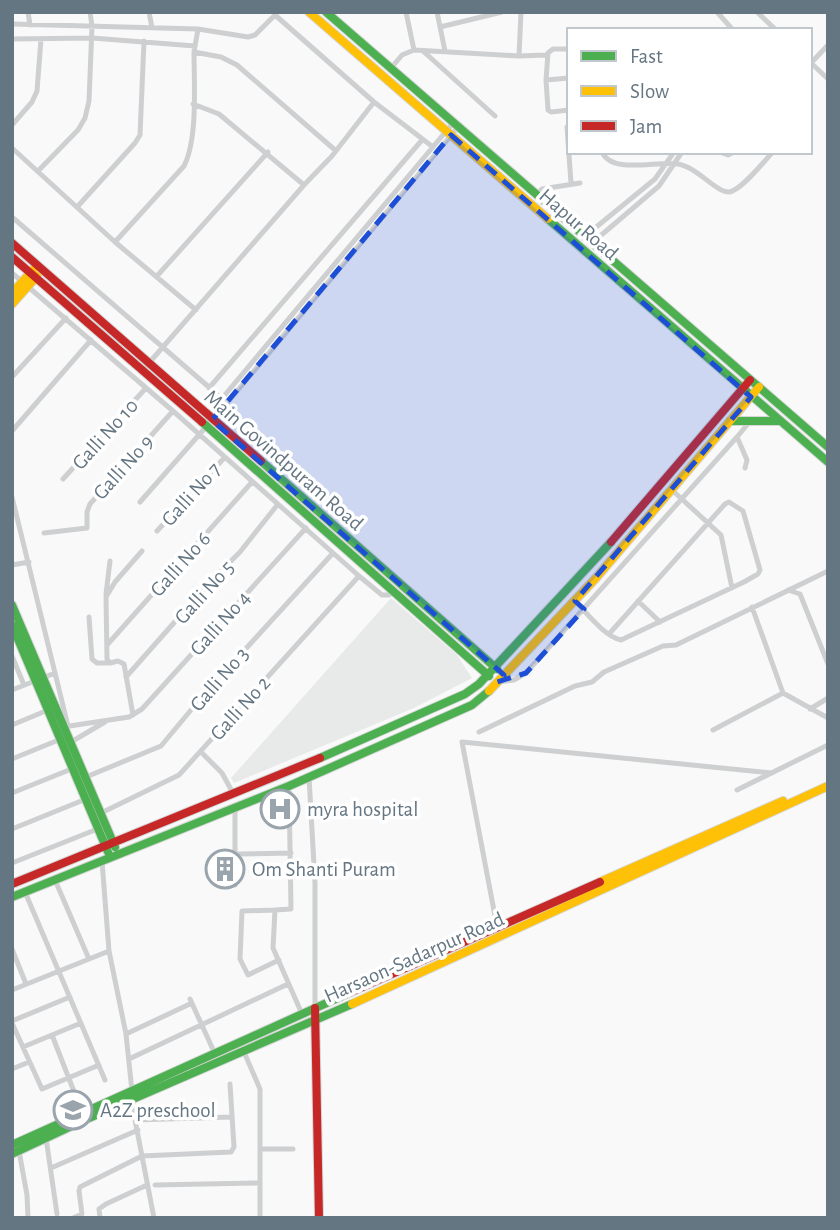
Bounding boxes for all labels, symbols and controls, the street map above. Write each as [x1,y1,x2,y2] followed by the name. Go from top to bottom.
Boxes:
[567,28,812,154] legend
[630,46,663,67] text: Fast
[630,81,669,102] text: Slow
[630,116,662,137] text: Jam
[535,185,622,264] street label: Hapur Road
[200,386,367,535] street label: Main Govindpuram Road
[68,395,142,474] street label: Galli No 10
[89,431,157,504] street label: Galli No 9
[158,458,225,530] street label: Galli No 7
[146,528,214,601] street label: Galli No 6
[171,557,238,628] street label: Galli No 5
[186,587,255,660] street label: Galli No 4
[186,643,253,715] street label: Galli No 3
[206,672,274,744] street label: Galli No 2
[259,788,301,830] hospital icon: myra hospital
[307,799,418,820] place label: myra hospital
[204,848,246,890] building icon: Om Shanti Puram
[252,859,396,880] place label: Om Shanti Puram
[321,908,507,1007] street label: Harsaon-Sadarpur Road
[52,1089,94,1131] school or university icon: A2Z preschool
[100,1100,216,1121] place label: A2Z preschool

